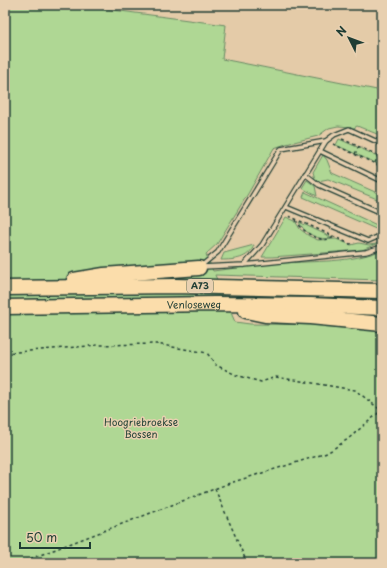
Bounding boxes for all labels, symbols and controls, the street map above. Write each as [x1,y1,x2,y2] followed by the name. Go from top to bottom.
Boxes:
[329,18,369,58] north arrow
[332,22,351,40] text: N
[187,279,213,293] road number: A73
[167,296,221,312] street label: Venloseweg
[104,414,178,441] park label: Hoogriebroekse Bossen
[20,524,90,550] scale bar
[26,528,57,546] text: 50 m

